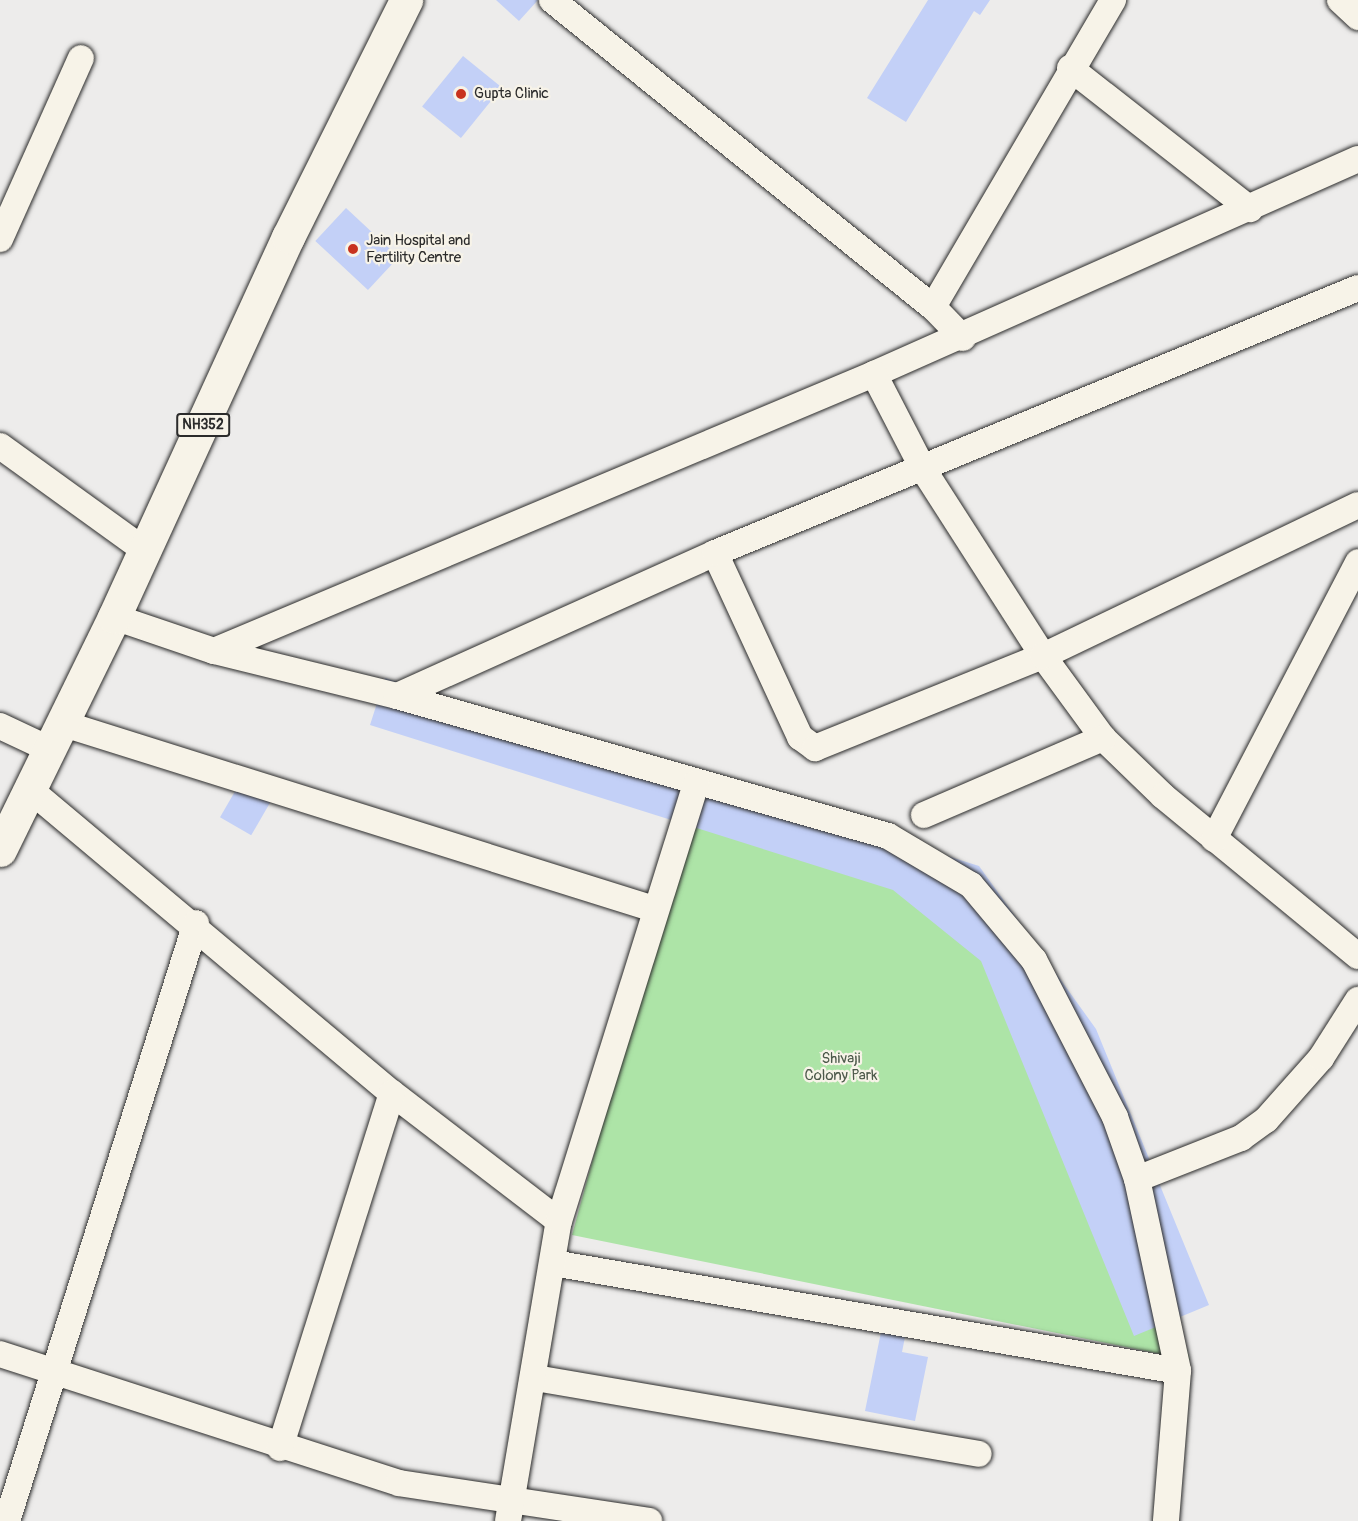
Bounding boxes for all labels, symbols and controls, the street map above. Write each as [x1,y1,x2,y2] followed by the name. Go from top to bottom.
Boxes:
[452,85,470,103] marker: Gupta Clinic
[474,85,549,103] place label: Gupta Clinic
[366,231,471,266] place label: Jain Hospital and Fertility Centre
[344,240,362,258] marker: Jain Hospital and Fertility Centre
[176,414,230,436] road number: NH352
[805,1049,877,1084] park label: Shivaji Colony Park

